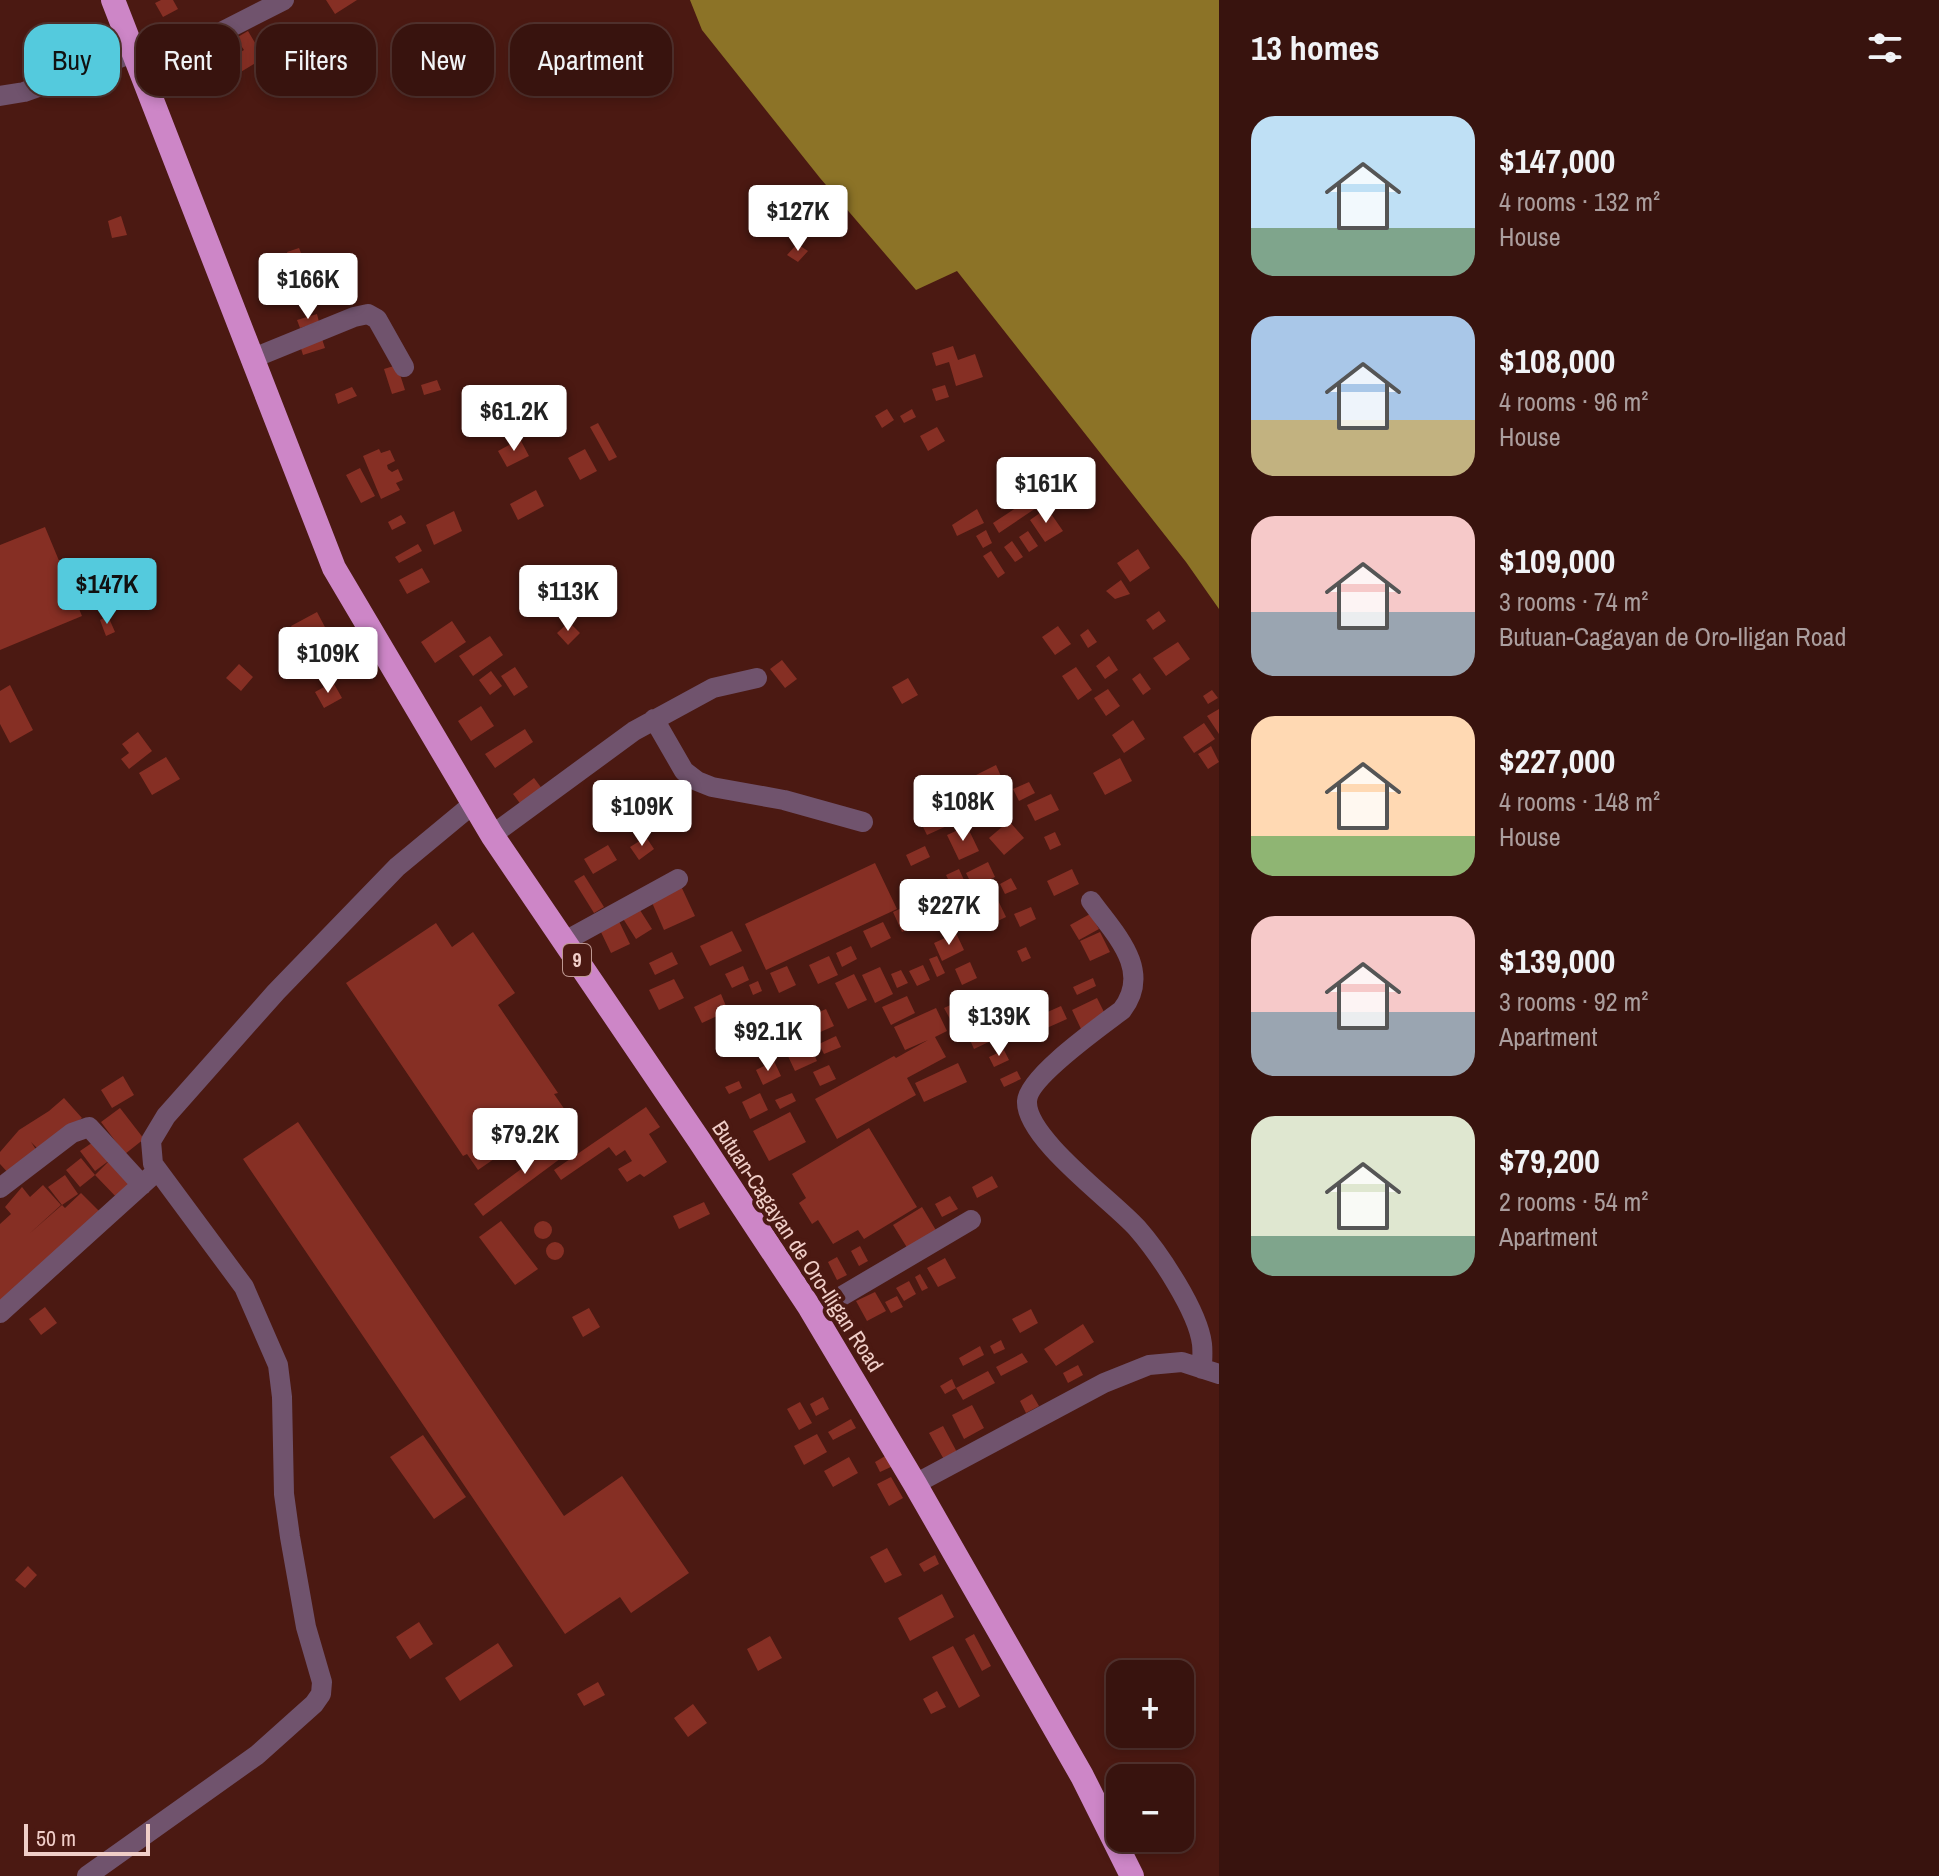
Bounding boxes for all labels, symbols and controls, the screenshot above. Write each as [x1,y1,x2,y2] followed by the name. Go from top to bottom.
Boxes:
[24,24,120,96] chip: Buy
[136,24,240,96] chip: Rent
[256,24,376,96] chip: Filters
[392,24,494,96] chip: New
[510,24,672,96] chip: Apartment
[1251,25,1380,71] text: 13 homes
[1863,26,1907,70] icon: filters
[1499,138,1615,184] text: $147,000
[1315,148,1411,244] icon: home
[1499,184,1660,219] text: 4 rooms · 132 m²
[742,185,854,253] pin: $127K
[767,193,829,228] text: $127K
[1499,219,1561,254] text: House
[252,253,364,321] pin: $166K
[277,261,339,296] text: $166K
[1499,338,1615,384] text: $108,000
[1315,348,1411,444] icon: home
[1499,384,1648,419] text: 4 rooms · 96 m²
[449,385,579,453] pin: $61.2K
[480,393,548,428] text: $61.2K
[1499,419,1561,454] text: House
[990,457,1102,525] pin: $161K
[1015,465,1077,500] text: $161K
[1499,538,1615,584] text: $109,000
[1315,548,1411,644] icon: home
[51,558,163,626] pin: $147K
[512,565,624,633] pin: $113K
[76,566,138,601] text: $147K
[537,573,599,608] text: $113K
[1499,584,1648,619] text: 3 rooms · 74 m²
[1499,619,1846,654] text: Butuan-Cagayan de Oro-Iligan Road
[272,627,384,695] pin: $109K
[297,635,359,670] text: $109K
[1499,738,1615,784] text: $227,000
[1315,748,1411,844] icon: home
[907,775,1019,843] pin: $108K
[586,780,698,848] pin: $109K
[932,783,994,818] text: $108K
[1499,784,1660,819] text: 4 rooms · 148 m²
[611,788,673,823] text: $109K
[1499,819,1561,854] text: House
[893,879,1005,947] pin: $227K
[918,887,980,922] text: $227K
[1499,938,1615,984] text: $139,000
[563,944,591,976] road number: 9
[1315,948,1411,1044] icon: home
[1499,984,1648,1019] text: 3 rooms · 92 m²
[943,990,1055,1058] pin: $139K
[968,998,1030,1033] text: $139K
[703,1005,833,1073] pin: $92.1K
[734,1013,802,1048] text: $92.1K
[1499,1019,1597,1054] text: Apartment
[460,1108,590,1176] pin: $79.2K
[705,1115,891,1377] street label: Butuan-Cagayan de Oro-Iligan Road
[491,1116,559,1151] text: $79.2K
[1499,1138,1600,1184] text: $79,200
[1315,1148,1411,1244] icon: home
[1499,1184,1648,1219] text: 2 rooms · 54 m²
[1499,1219,1597,1254] text: Apartment
[1106,1660,1194,1852] map controls
[1106,1660,1194,1748] button: +
[1106,1764,1194,1852] button: −
[24,1820,150,1856] scale bar
[36,1823,76,1853] text: 50 m

